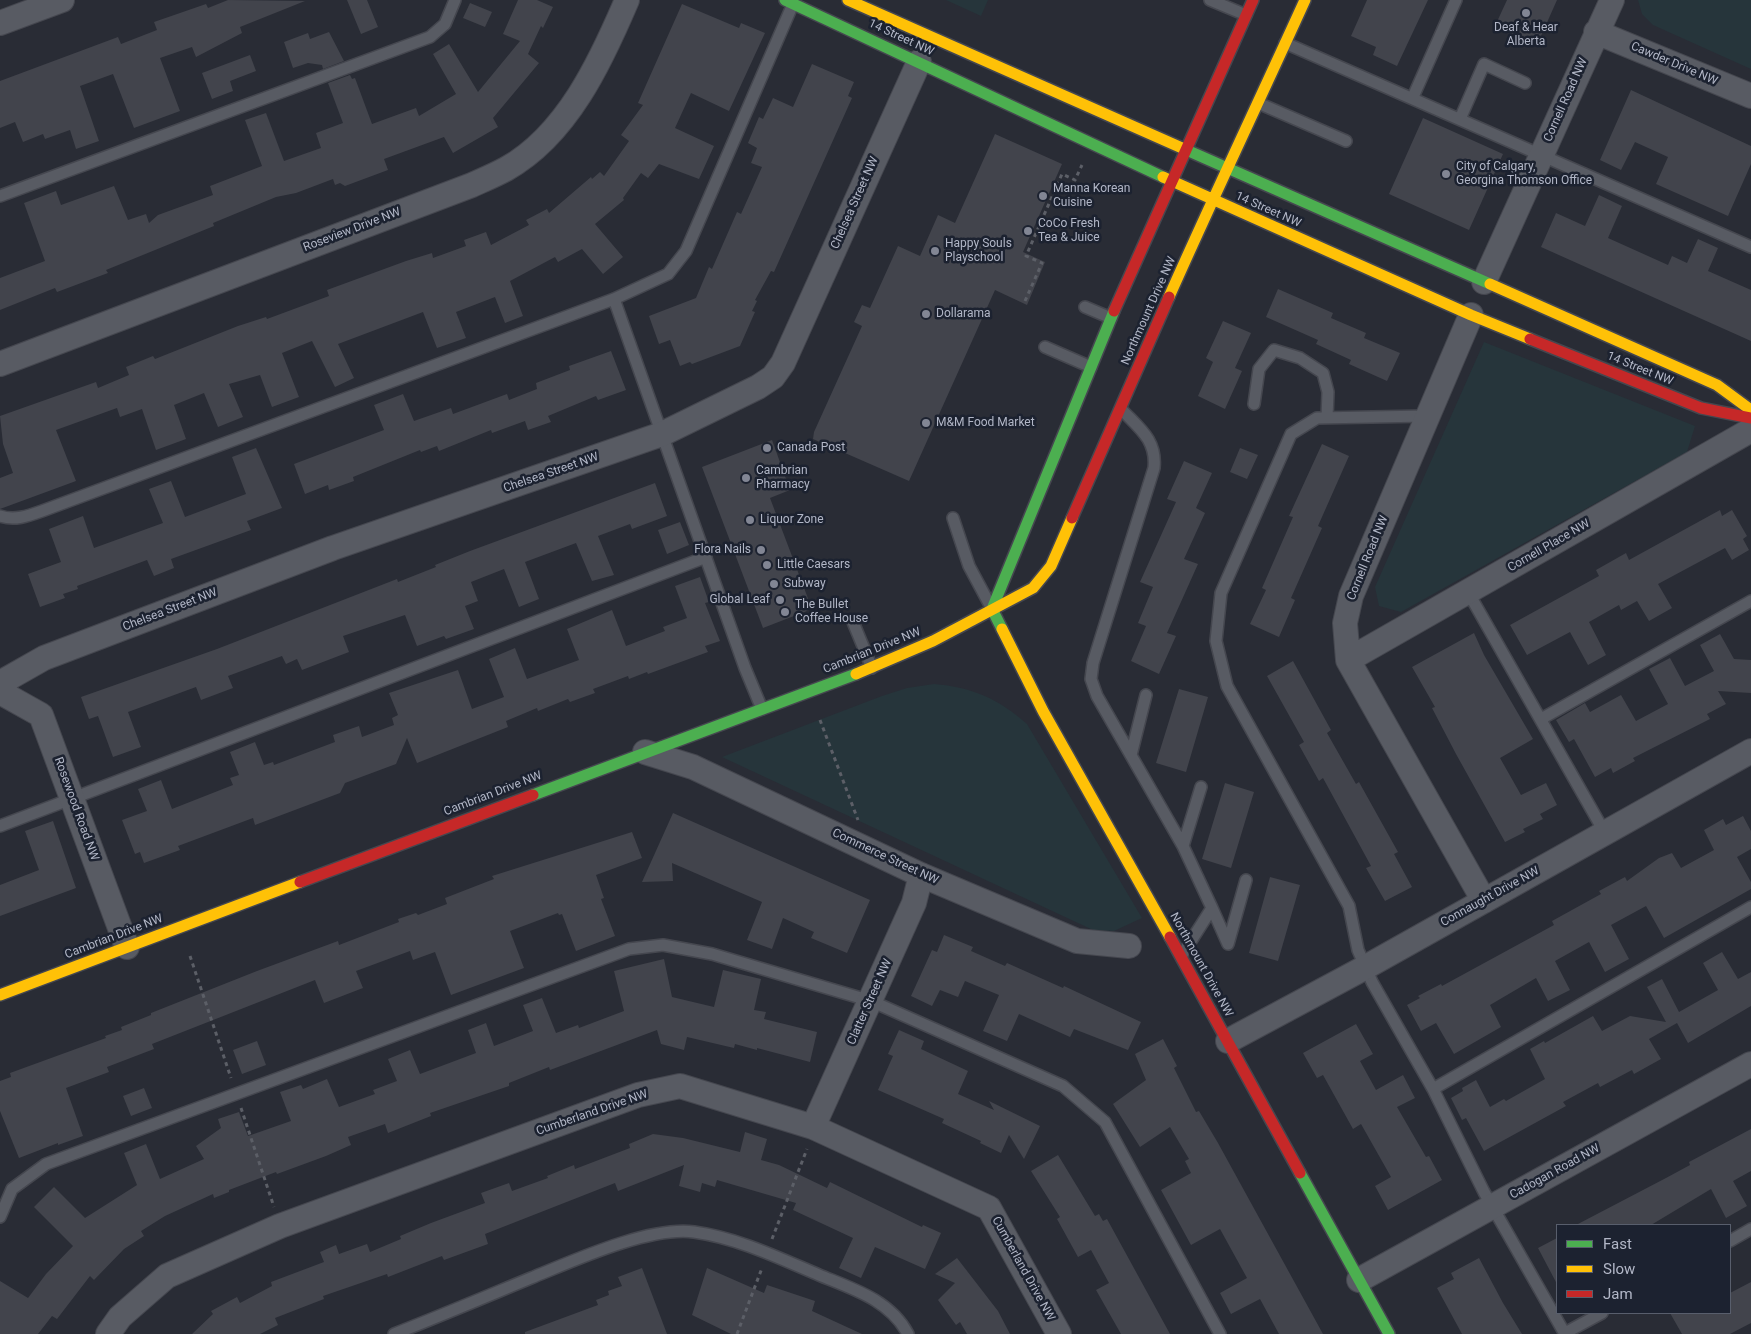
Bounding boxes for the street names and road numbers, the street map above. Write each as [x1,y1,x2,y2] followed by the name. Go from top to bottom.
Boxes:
[866,17,936,59] street label: 14 Street NW
[1629,39,1719,89] street label: Cawder Drive NW
[1541,56,1591,144] street label: Cornell Road NW
[828,155,882,251] street label: Chelsea Street NW
[1233,189,1303,231] street label: 14 Street NW
[301,205,403,255] street label: Roseview Drive NW
[1119,255,1179,367] street label: Northmount Drive NW
[1605,349,1675,389] street label: 14 Street NW
[502,450,600,496] street label: Chelsea Street NW
[1344,513,1392,603] street label: Cornell Road NW
[1505,517,1593,575] street label: Cornell Place NW
[121,585,219,635] street label: Chelsea Street NW
[821,625,923,677] street label: Cambrian Drive NW
[51,755,101,863] street label: Rosewood Road NW
[442,769,544,819] street label: Cambrian Drive NW
[830,826,940,888] street label: Commerce Street NW
[1438,864,1542,930] street label: Connaught Drive NW
[1166,910,1236,1020] street label: Northmount Drive NW
[63,912,165,962] street label: Cambrian Drive NW
[845,957,895,1047] street label: Clatter Street NW
[534,1087,650,1139] street label: Cumberland Drive NW
[1508,1141,1602,1203] street label: Cadogan Road NW
[988,1214,1058,1324] street label: Cumberland Drive NW

